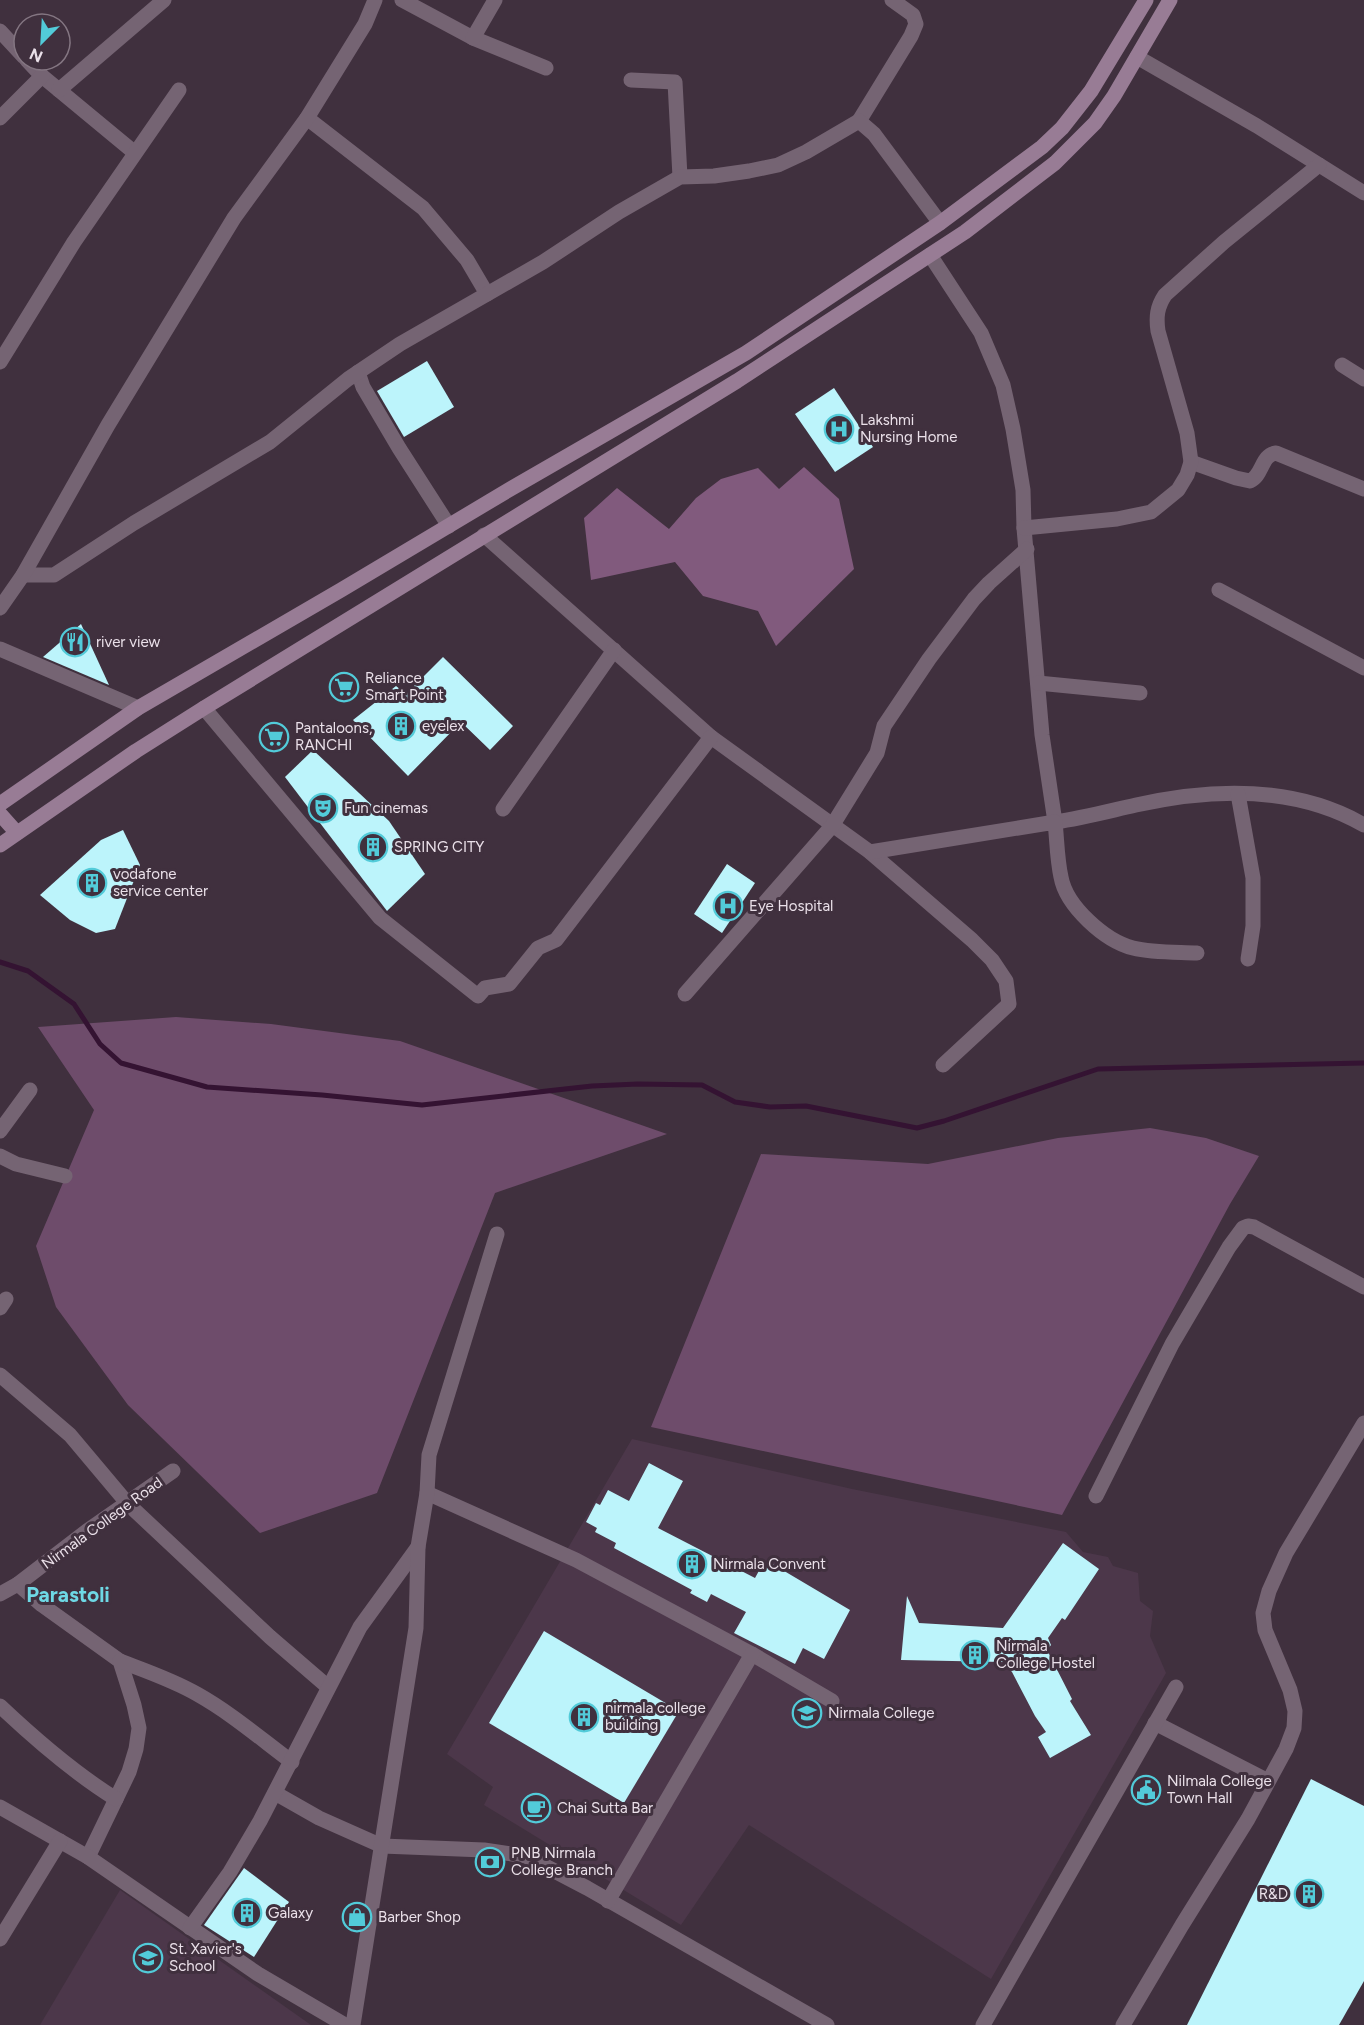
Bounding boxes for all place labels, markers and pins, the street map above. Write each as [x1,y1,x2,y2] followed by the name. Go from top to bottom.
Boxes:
[860,411,957,446] place label: Lakshmi Nursing Home
[823,413,855,445] hospital icon: Lakshmi Nursing Home
[59,626,91,658] restaurant icon: river view
[96,633,160,651] place label: river view
[365,669,444,704] place label: Reliance Smart Point
[328,671,360,703] supermarket icon: Reliance Smart Point
[385,710,417,742] building icon: eyelex
[422,717,464,735] place label: eyelex
[295,719,372,754] place label: Pantaloons, RANCHI
[258,721,290,753] supermarket icon: Pantaloons, RANCHI
[307,792,339,824] theatre icon: Fun cinemas
[344,799,428,817] place label: Fun cinemas
[357,831,389,863] building icon: SPRING CITY
[394,838,484,856] place label: SPRING CITY
[113,865,208,900] place label: vodafone service center
[76,867,108,899] building icon: vodafone service center
[712,890,744,922] hospital icon: Eye Hospital
[749,897,833,915] place label: Eye Hospital
[676,1548,708,1580] building icon: Nirmala Convent
[713,1555,826,1573] place label: Nirmala Convent
[996,1637,1095,1672] place label: Nirmala College Hostel
[959,1639,991,1671] building icon: Nirmala College Hostel
[791,1697,823,1729] school or university icon: Nirmala College
[605,1699,706,1734] place label: nirmala college building
[568,1701,600,1733] building icon: nirmala college building
[828,1704,935,1722] place label: Nirmala College
[1167,1772,1272,1807] place label: Nilmala College Town Hall
[1130,1774,1162,1806] public building icon: Nilmala College Town Hall
[520,1792,552,1824] cafe icon: Chai Sutta Bar
[557,1799,653,1817] place label: Chai Sutta Bar
[511,1844,613,1879] place label: PNB Nirmala College Branch
[474,1846,506,1878] bank icon: PNB Nirmala College Branch
[1293,1878,1325,1910] building icon: R&D
[1259,1885,1288,1903] place label: R&D
[231,1897,263,1929] building icon: Galaxy
[341,1901,373,1933] shop icon: Barber Shop
[268,1904,313,1922] place label: Galaxy
[378,1908,461,1926] place label: Barber Shop
[169,1940,242,1975] place label: St. Xavier's School
[132,1942,164,1974] school or university icon: St. Xavier's School

